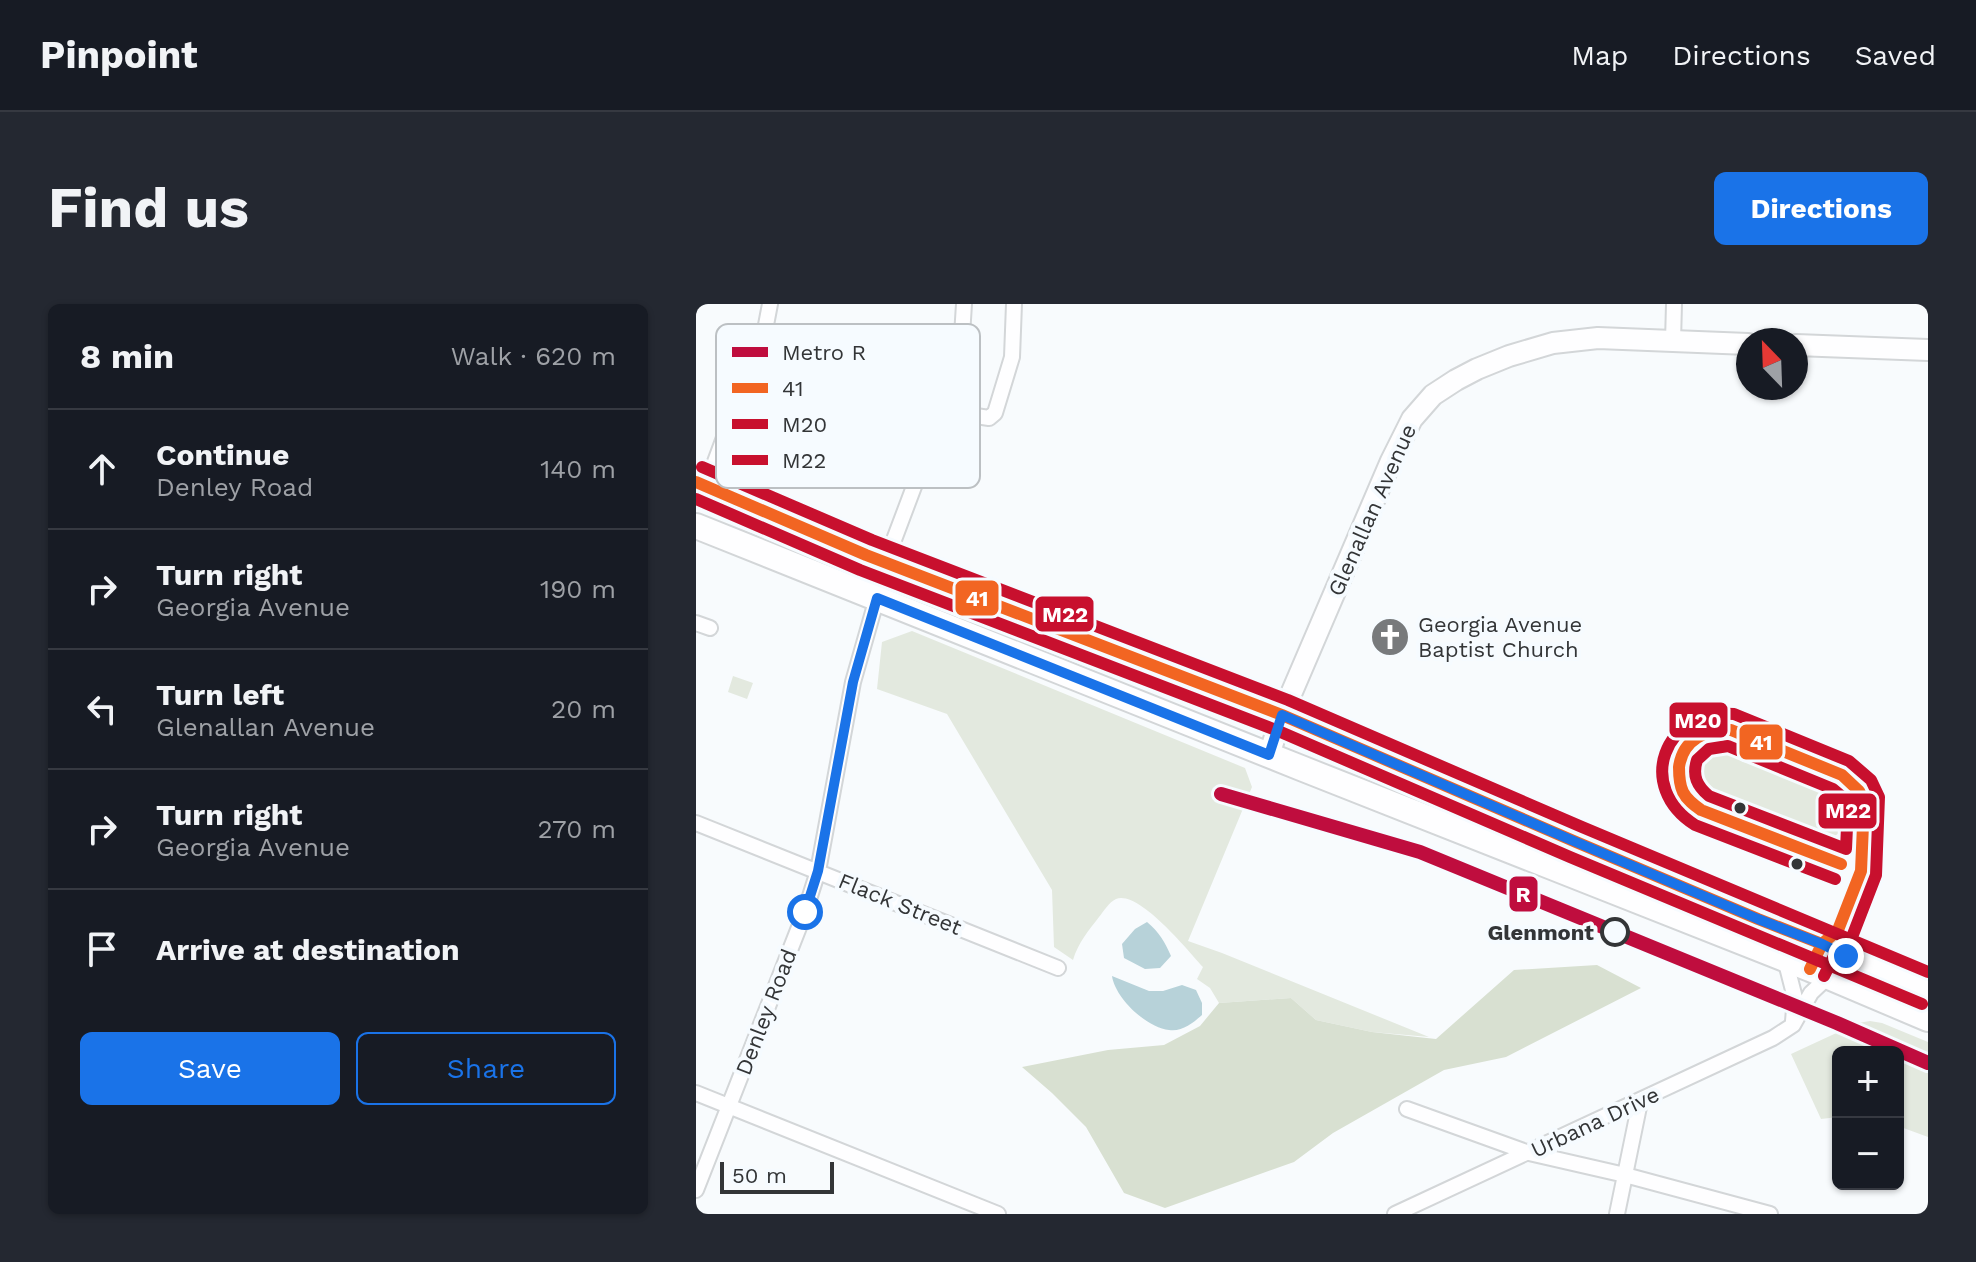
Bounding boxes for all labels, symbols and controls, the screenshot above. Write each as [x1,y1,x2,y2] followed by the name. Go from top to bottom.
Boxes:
[40,33,198,77] text: Pinpoint
[1571,39,1628,72] text: Map
[1672,39,1811,72] text: Directions
[1855,39,1936,72] text: Saved
[1714,172,1928,245] button: Directions
[48,175,249,241] text: Find us
[716,324,980,488] legend
[1736,328,1808,400] north arrow
[80,336,174,376] text: 8 min
[782,340,866,365] text: Metro R
[451,341,616,371] text: Walk · 620 m
[782,376,804,401] text: 41
[782,412,827,437] text: M20
[1323,420,1421,600] street label: Glenallan Avenue
[156,437,289,472] text: Continue
[80,447,124,491] icon: ahead
[782,448,826,473] text: M22
[540,454,616,484] text: 140 m
[156,472,313,502] text: Denley Road
[156,557,302,592] text: Turn right
[80,567,124,611] icon: right
[540,574,616,604] text: 190 m
[954,579,1000,617] line badge: 41
[965,586,989,611] text: 41
[156,592,350,622] text: Georgia Avenue
[1034,595,1095,633] line badge: M22
[1042,602,1088,627] text: M22
[1418,612,1582,662] place label: Georgia Avenue Baptist Church
[1369,616,1411,658] church icon: Georgia Avenue Baptist Church
[156,677,284,712] text: Turn left
[80,687,124,731] icon: left
[551,694,616,724] text: 20 m
[1668,701,1729,739] line badge: M20
[1674,708,1722,733] text: M20
[156,712,375,742] text: Glenallan Avenue
[1738,723,1784,761] line badge: 41
[1749,730,1773,755] text: 41
[1817,792,1878,830] line badge: M22
[156,797,302,832] text: Turn right
[1825,798,1871,823] text: M22
[1732,800,1748,816] unlabelled marker
[80,807,124,851] icon: right
[537,814,616,844] text: 270 m
[156,832,350,862] text: Georgia Avenue
[1789,856,1805,872] unlabelled marker
[835,868,965,940] street label: Flack Street
[1508,875,1539,913] line badge: R
[1515,882,1531,907] text: R
[787,894,823,930] route start
[1601,918,1629,946] marker: Glenmont
[1487,920,1594,945] place label: Glenmont
[80,927,124,971] icon: arrive
[156,932,460,967] text: Arrive at destination
[1828,938,1864,974] route end
[730,945,802,1079] street label: Denley Road
[80,1032,340,1105] button: Save
[356,1032,616,1105] button: Share
[1832,1046,1904,1190] map controls
[1832,1046,1904,1118] button: +
[1527,1081,1663,1163] street label: Urbana Drive
[1832,1118,1904,1190] button: −
[720,1158,834,1194] scale bar
[732,1163,787,1188] text: 50 m

